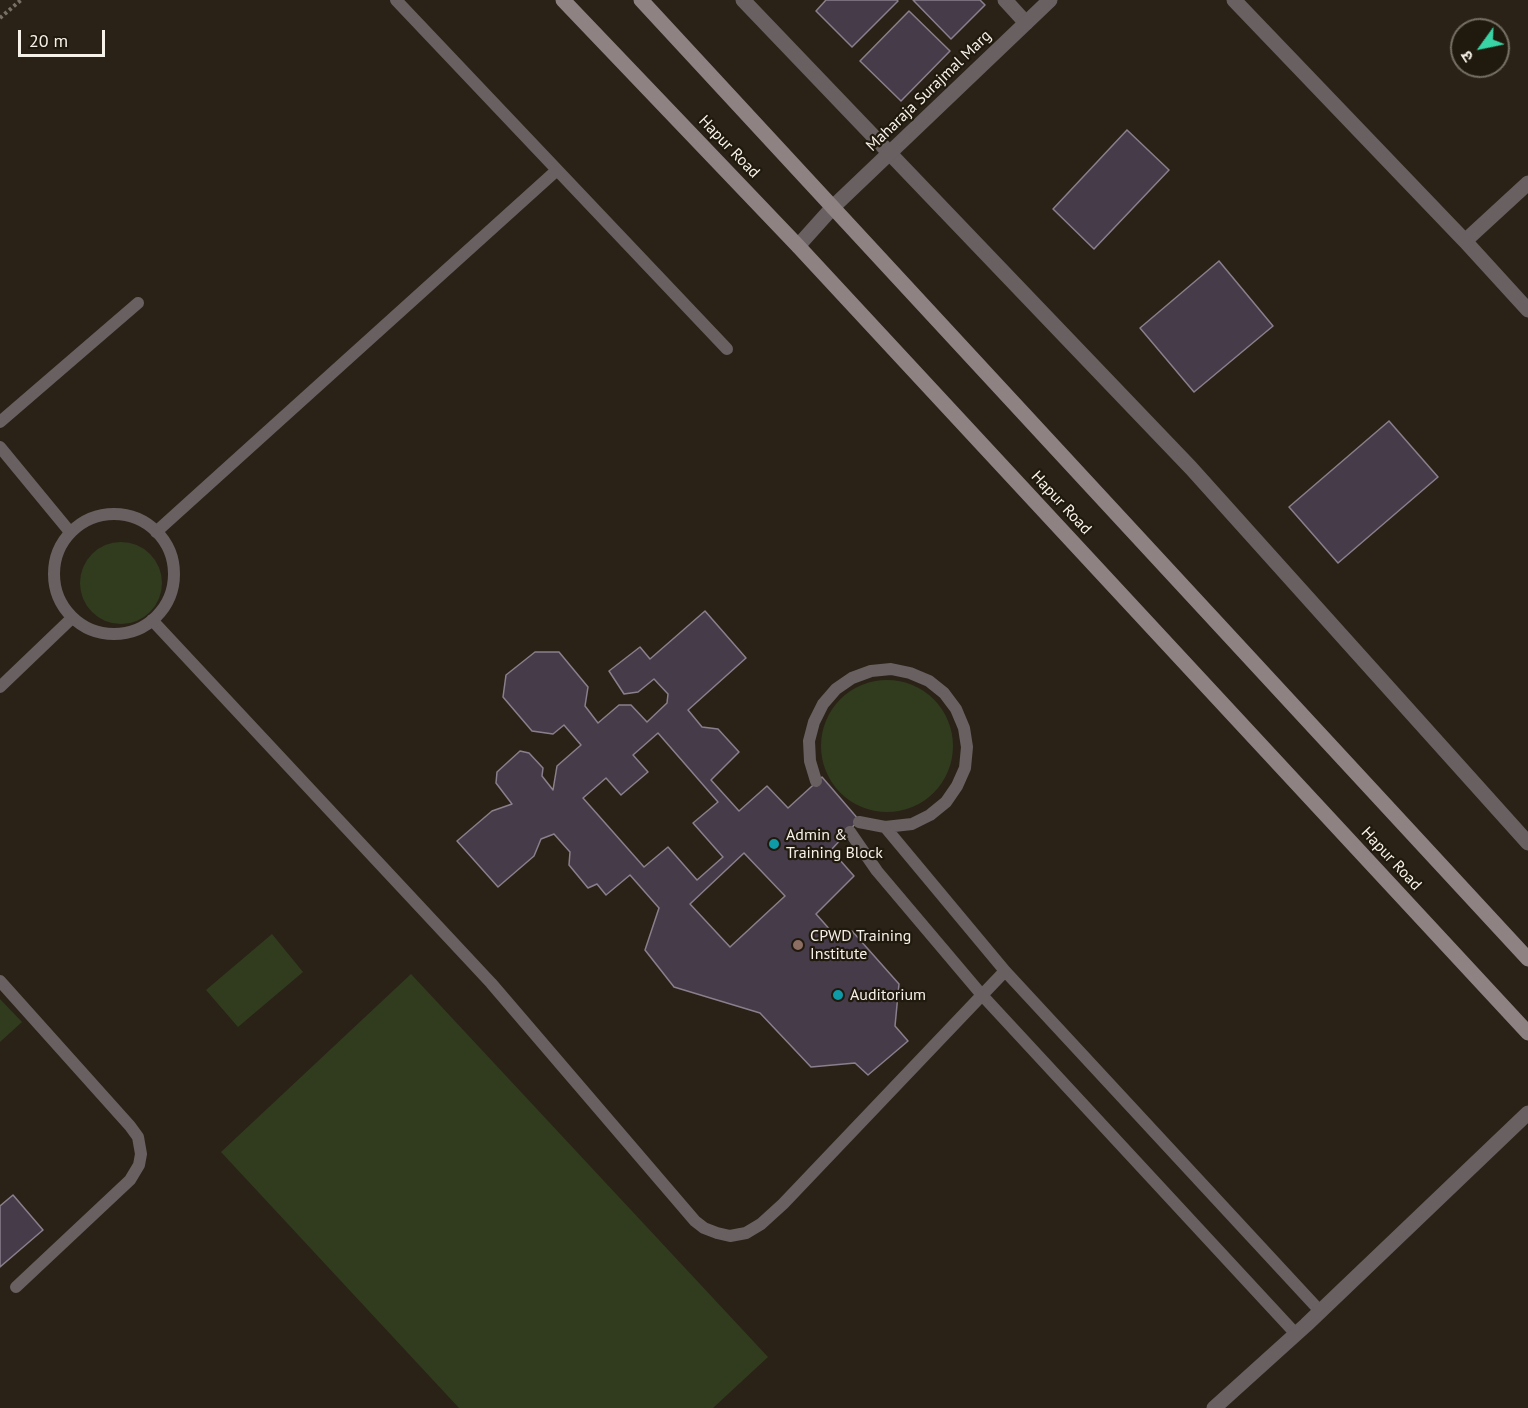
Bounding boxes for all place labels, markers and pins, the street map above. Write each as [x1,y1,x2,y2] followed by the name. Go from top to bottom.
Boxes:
[786,825,883,863] place label: Admin & Training Block
[767,837,781,851] marker: Admin & Training Block
[810,926,911,964] place label: CPWD Training Institute
[791,938,805,952] marker: CPWD Training Institute
[850,985,926,1005] place label: Auditorium
[831,988,845,1002] marker: Auditorium

